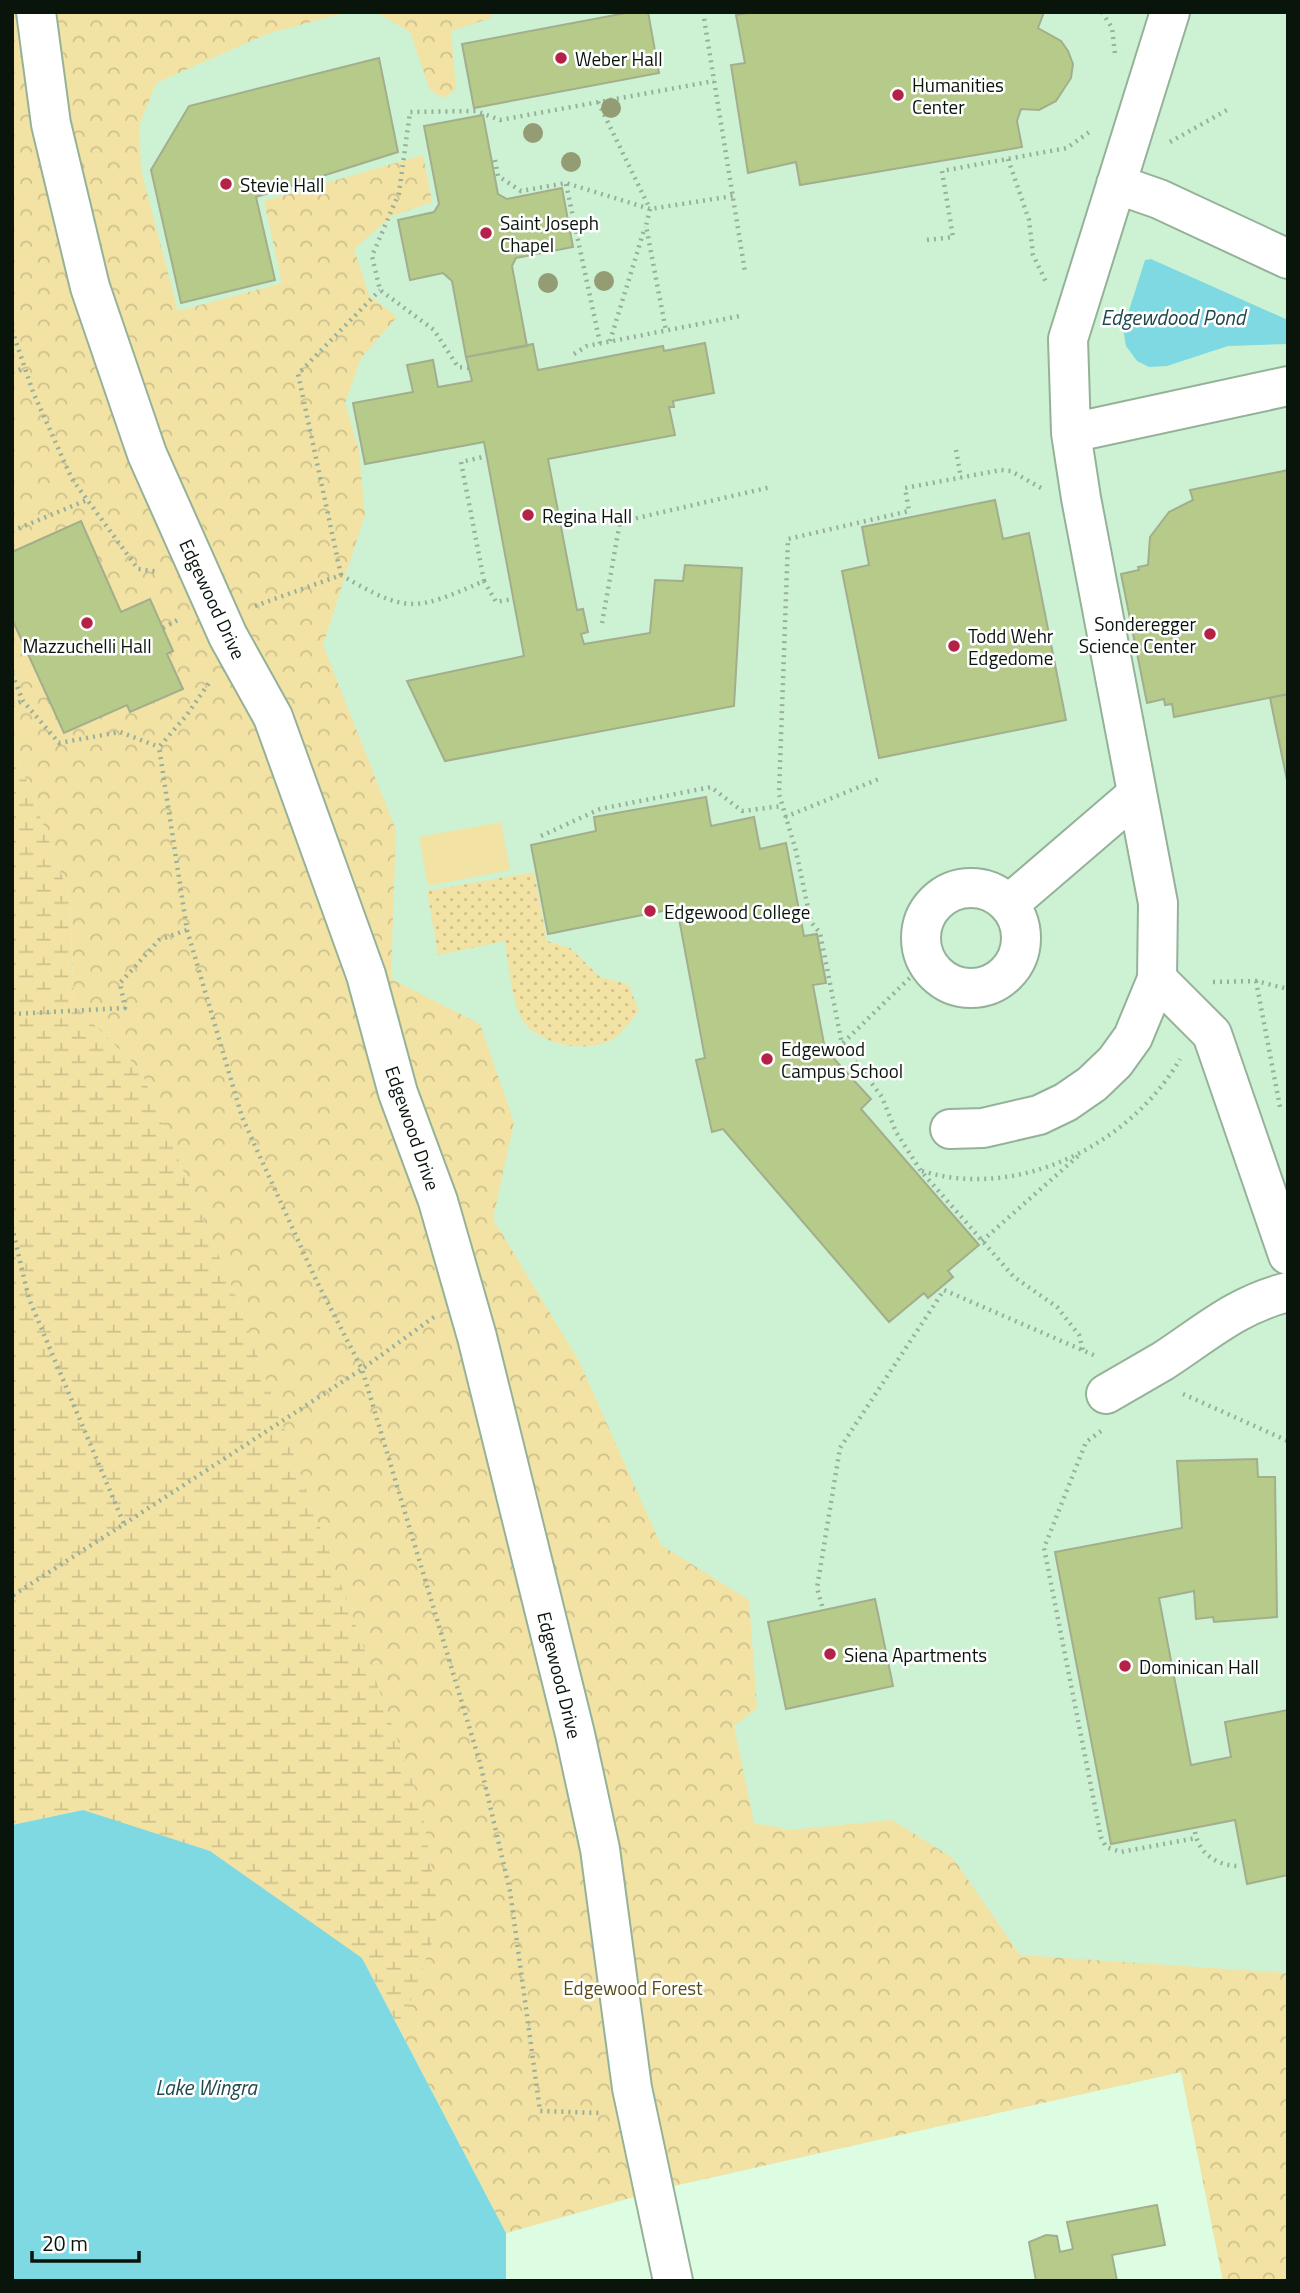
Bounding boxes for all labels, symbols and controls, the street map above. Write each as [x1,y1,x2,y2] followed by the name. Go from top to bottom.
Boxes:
[575,44,663,73] place label: Weber Hall
[553,50,569,66] marker: Weber Hall
[912,70,1004,121] place label: Humanities Center
[890,87,906,103] marker: Humanities Center
[240,170,324,199] place label: Stevie Hall
[218,176,234,192] marker: Stevie Hall
[500,208,599,259] place label: Saint Joseph Chapel
[478,225,494,241] marker: Saint Joseph Chapel
[1101,301,1248,333] water label: Edgewdood Pond
[542,501,632,530] place label: Regina Hall
[520,507,536,523] marker: Regina Hall
[172,534,254,664] street label: Edgewood Drive
[1079,609,1196,660] place label: Sonderegger Science Center
[79,615,95,631] marker: Mazzuchelli Hall
[968,621,1054,672] place label: Todd Wehr Edgedome
[1202,626,1218,642] marker: Sonderegger Science Center
[22,631,152,660] place label: Mazzuchelli Hall
[946,638,962,654] marker: Todd Wehr Edgedome
[664,897,810,926] place label: Edgewood College
[642,903,658,919] marker: Edgewood College
[781,1034,903,1085] place label: Edgewood Campus School
[759,1051,775,1067] marker: Edgewood Campus School
[378,1062,448,1194] street label: Edgewood Drive
[530,1608,590,1742] street label: Edgewood Drive
[844,1640,987,1669] place label: Siena Apartments
[822,1646,838,1662] marker: Siena Apartments
[1139,1652,1259,1681] place label: Dominican Hall
[1117,1658,1133,1674] marker: Dominican Hall
[563,1973,703,2002] park label: Edgewood Forest
[155,2071,258,2103] water label: Lake Wingra
[32,2220,138,2264] scale bar
[42,2227,88,2259] text: 20 m

